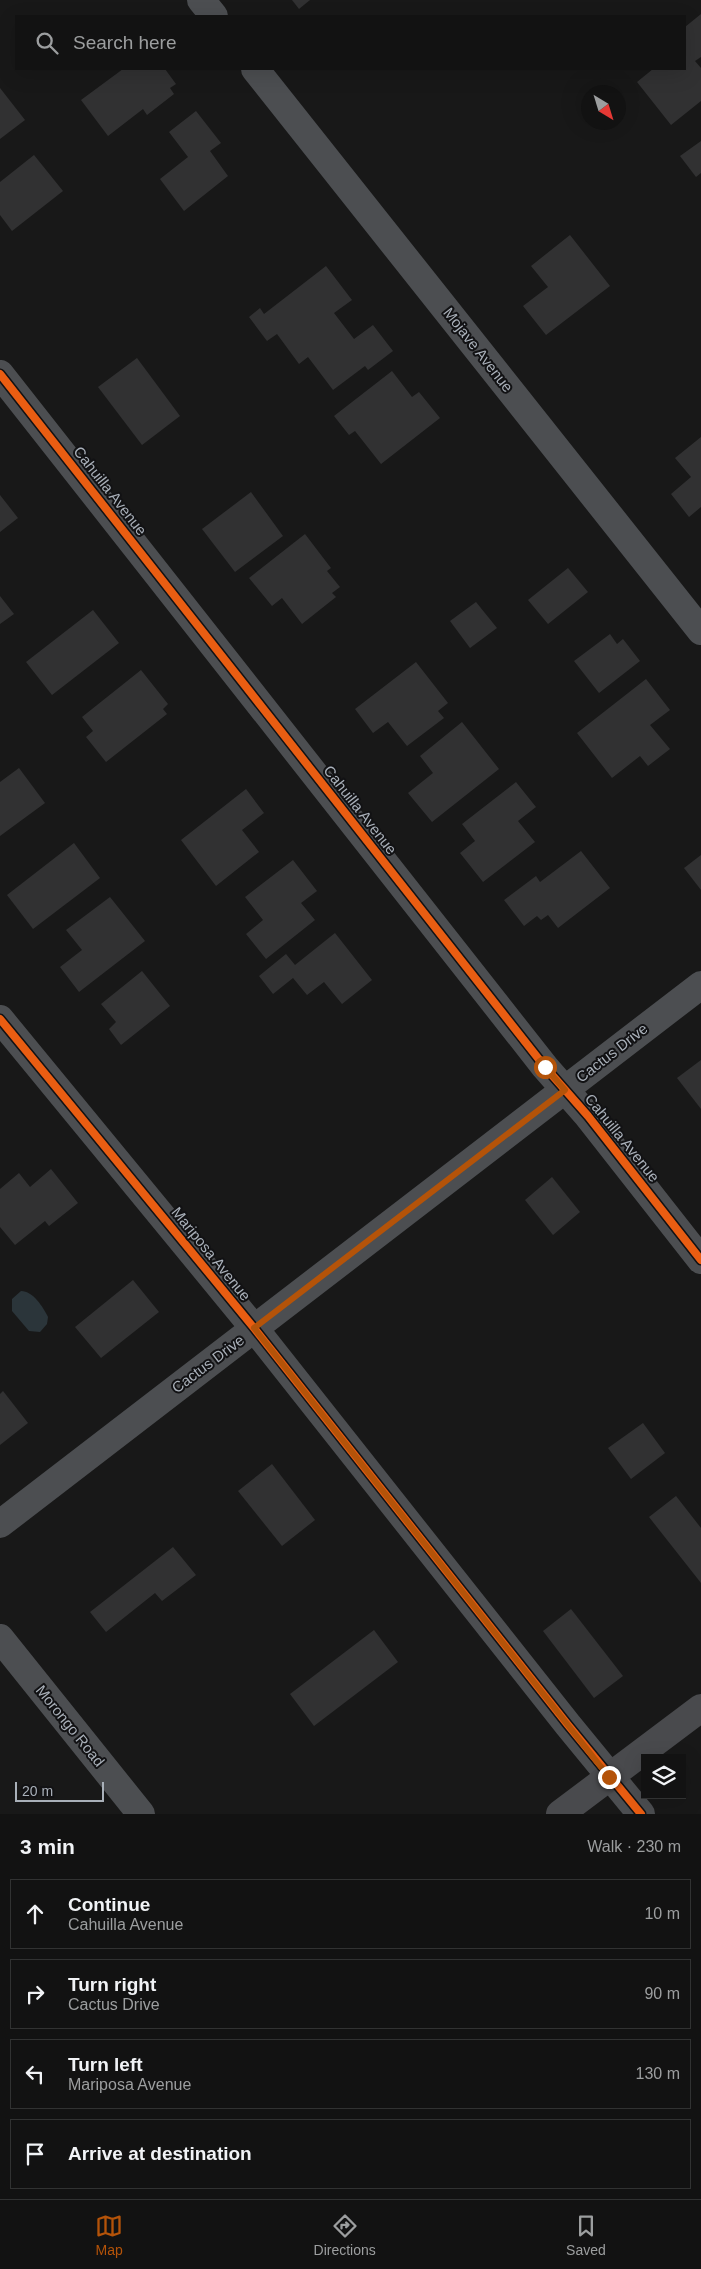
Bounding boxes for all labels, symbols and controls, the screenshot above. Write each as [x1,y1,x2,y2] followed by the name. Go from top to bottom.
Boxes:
[15,15,686,70] search box
[33,29,61,57] icon: search
[73,32,177,53] text: Search here
[581,85,626,130] north arrow
[440,304,517,395] street label: Mojave Avenue
[70,443,150,539] street label: Cahuilla Avenue
[320,762,400,858] street label: Cahuilla Avenue
[573,1019,651,1086] street label: Cactus Drive
[534,1056,557,1079] route start
[582,1090,663,1185] street label: Cahuilla Avenue
[168,1203,254,1304] street label: Mariposa Avenue
[168,1331,247,1396] street label: Cactus Drive
[33,1682,108,1770] street label: Morongo Road
[641,1754,686,1799] map controls
[641,1754,686,1799] button: layers
[598,1766,621,1789] route end
[15,1779,104,1802] scale bar
[22,1783,53,1799] text: 20 m
[20,1835,75,1858] text: 3 min
[587,1838,681,1855] text: Walk · 230 m
[68,1894,150,1915] text: Continue
[21,1900,49,1928] icon: ahead
[644,1905,680,1922] text: 10 m
[68,1916,183,1933] text: Cahuilla Avenue
[68,1974,156,1995] text: Turn right
[21,1980,49,2008] icon: right
[644,1985,680,2002] text: 90 m
[68,1996,160,2013] text: Cactus Drive
[68,2054,143,2075] text: Turn left
[21,2060,49,2088] icon: left
[636,2065,680,2082] text: 130 m
[68,2076,191,2093] text: Mariposa Avenue
[21,2140,49,2168] icon: arrive
[68,2143,252,2164] text: Arrive at destination
[95,2212,123,2258] tab: Map
[314,2212,376,2258] tab: Directions
[566,2212,606,2258] tab: Saved

